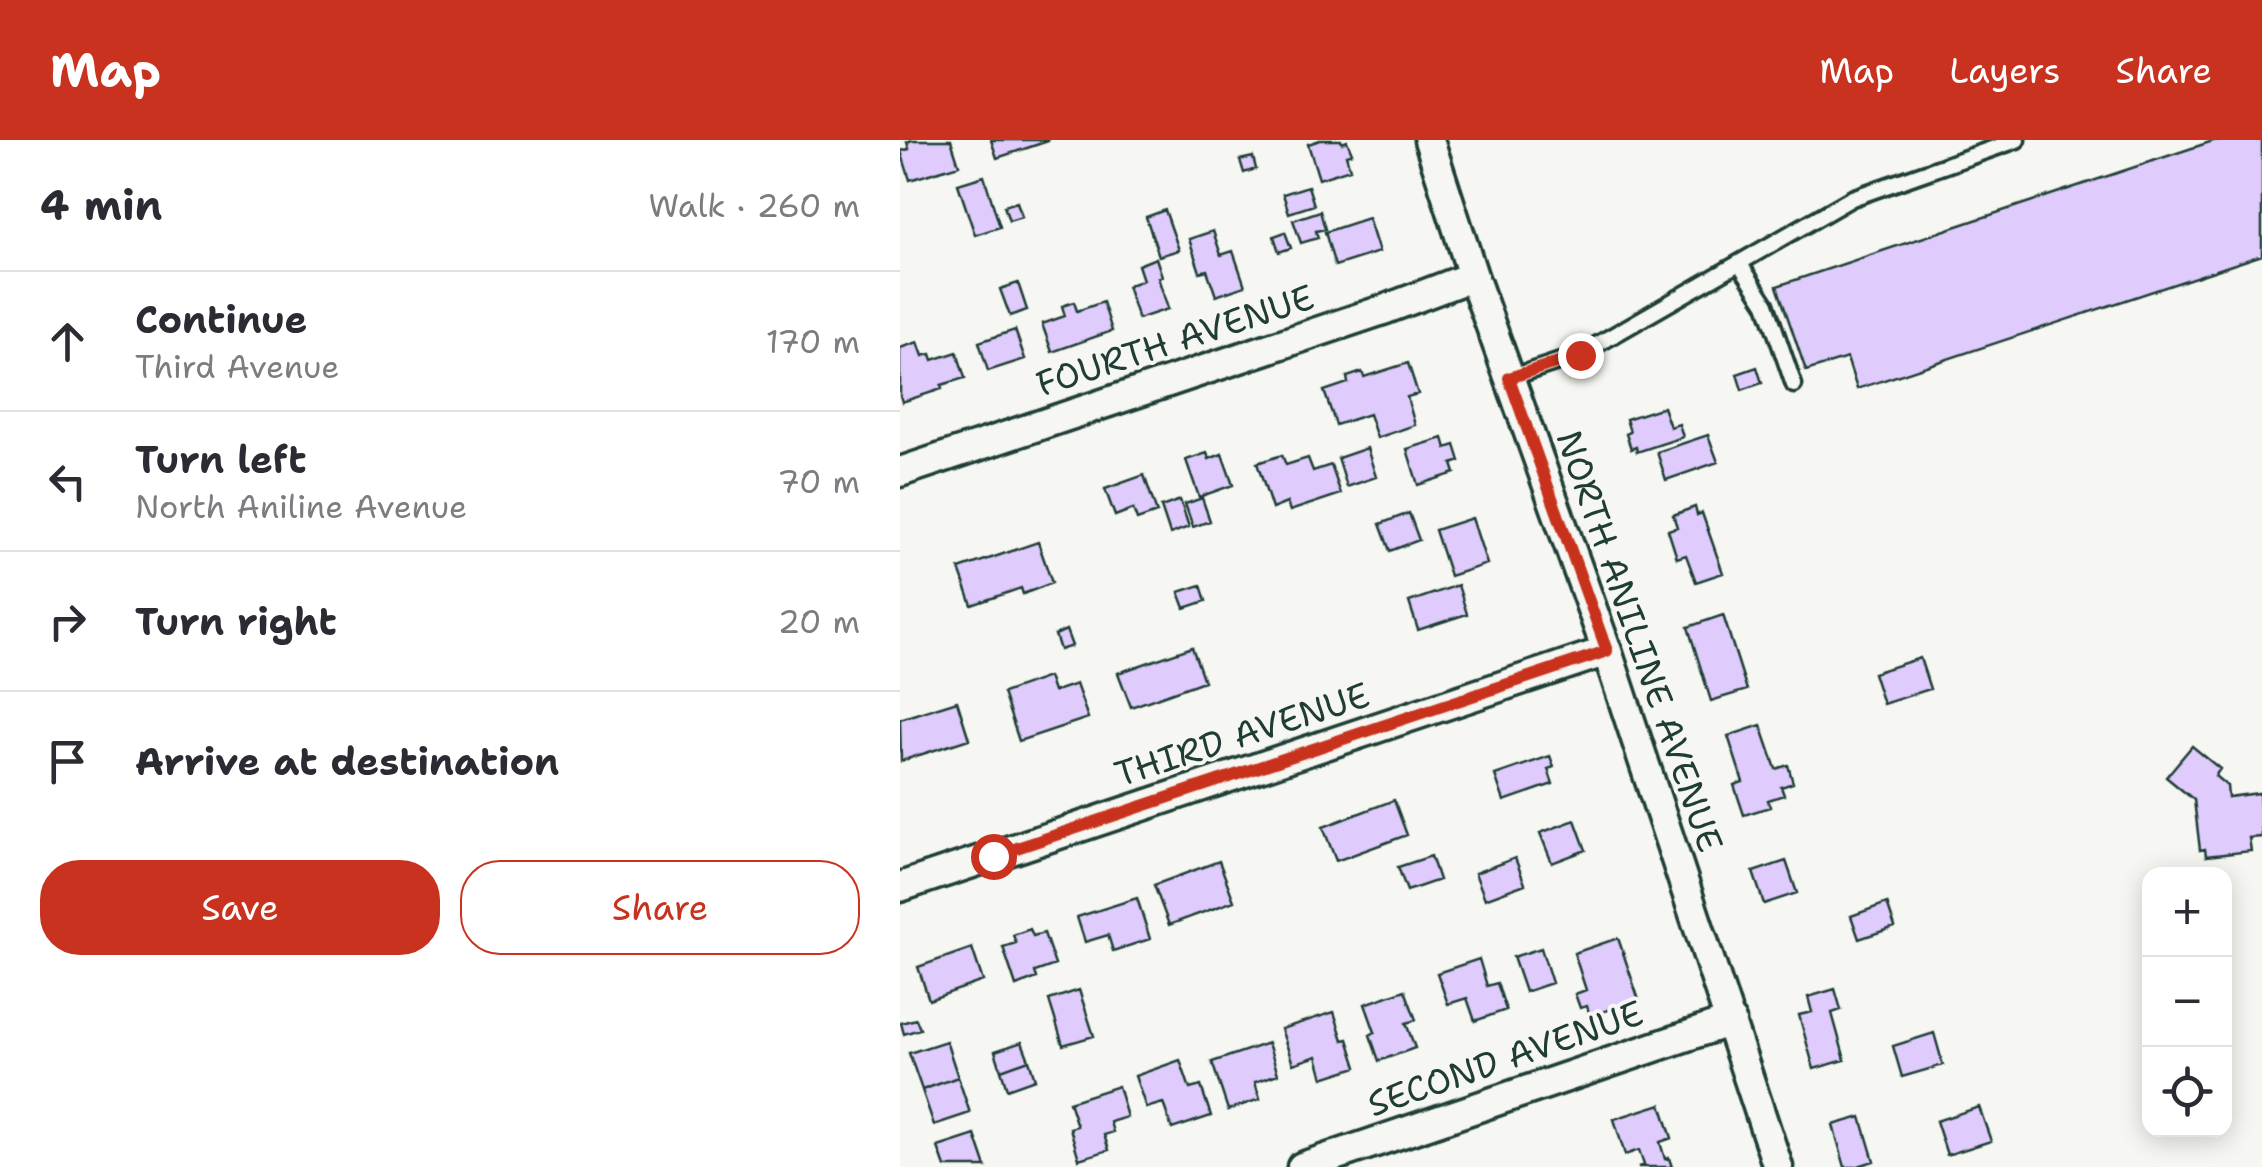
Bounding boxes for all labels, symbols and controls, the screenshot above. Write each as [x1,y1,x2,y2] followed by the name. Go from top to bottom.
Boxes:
[50,38,161,102] text: Map
[1819,47,1894,94] text: Map
[1949,47,2061,94] text: Layers
[2116,47,2212,94] text: Share
[40,177,162,233] text: 4 min
[648,184,860,227] text: Walk · 260 m
[1030,273,1320,407] street label: FOURTH AVENUE
[135,294,307,345] text: Continue
[40,314,95,369] icon: ahead
[766,320,860,363] text: 170 m
[1558,333,1604,379] route end
[135,345,339,388] text: Third Avenue
[1546,424,1734,858] street label: NORTH ANILINE AVENUE
[135,434,307,485] text: Turn left
[40,454,95,509] icon: left
[777,460,860,503] text: 70 m
[135,485,467,528] text: North Aniline Avenue
[40,594,95,649] icon: right
[135,596,337,647] text: Turn right
[778,600,860,643] text: 20 m
[1109,671,1375,797] street label: THIRD AVENUE
[40,734,95,789] icon: arrive
[135,736,559,787] text: Arrive at destination
[971,834,1017,880] route start
[40,860,440,955] button: Save
[460,860,860,955] button: Share
[2142,867,2232,1137] map controls
[2142,867,2232,957] button: +
[2142,957,2232,1047] button: −
[1361,989,1649,1127] street label: SECOND AVENUE
[2142,1047,2232,1137] button: locate

